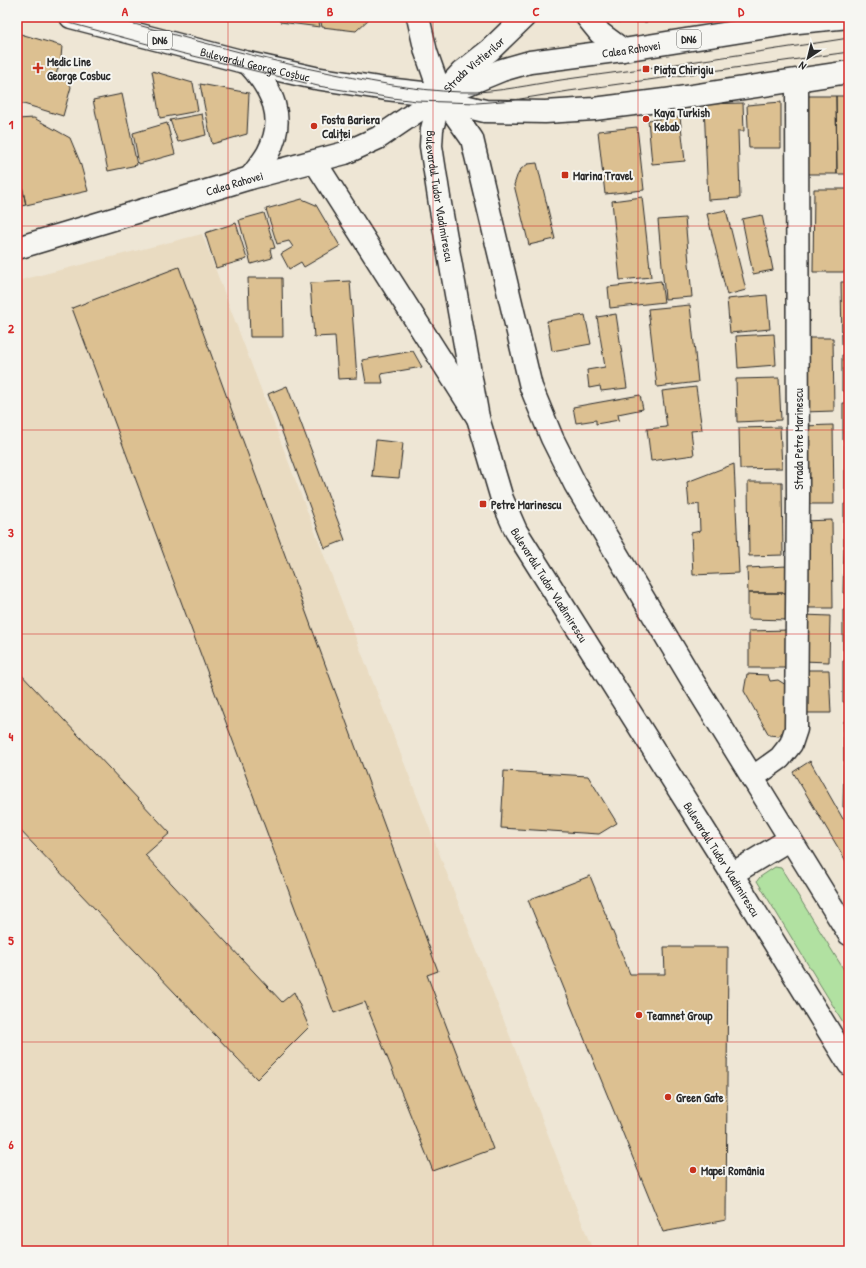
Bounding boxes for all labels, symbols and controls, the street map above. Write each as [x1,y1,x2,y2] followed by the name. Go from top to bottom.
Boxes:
[122,2,129,20] text: A
[327,2,334,20] text: B
[532,2,540,20] text: C
[738,2,745,20] text: D
[677,30,701,48] road number: DN6
[148,31,172,49] road number: DN6
[439,32,508,96] street label: Strada Vistierilor
[601,36,662,61] street label: Calea Rahovei
[788,38,828,78] north arrow
[199,42,312,85] street label: Bulevardul George Coșbuc
[47,53,111,85] place label: Medic Line George Cosbuc
[796,59,809,74] text: N
[654,61,713,79] place label: Piața Chirigiu
[32,62,44,74] marker: Medic Line George Cosbuc
[641,64,651,74] marker: Piața Chirigiu
[654,104,711,135] place label: Kaya Turkish Kebab
[321,111,380,142] place label: Fosta Bariera Caliței
[641,114,651,124] marker: Kaya Turkish Kebab
[9,115,14,133] text: 1
[309,121,319,131] marker: Fosta Bariera Caliței
[422,130,459,263] street label: Bulevardul Tudor Vladimirescu
[204,166,265,199] street label: Calea Rahovei
[573,167,634,184] place label: Marina Travel
[560,170,570,180] marker: Marina Travel
[8,319,15,337] text: 2
[790,388,807,490] street label: Strada Petre Marinescu
[491,496,561,513] place label: Petre Marinescu
[478,499,488,509] marker: Petre Marinescu
[8,523,14,541] text: 3
[507,524,592,645] street label: Bulevardul Tudor Vladimirescu
[9,727,14,745] text: 4
[680,798,765,920] street label: Bulevardul Tudor Vladimirescu
[8,931,14,949] text: 5
[646,1007,713,1025] place label: Teamnet Group
[634,1010,644,1020] marker: Teamnet Group
[676,1089,724,1106] place label: Green Gate
[663,1092,673,1102] marker: Green Gate
[8,1135,14,1153] text: 6
[701,1162,764,1180] place label: Mapei România
[688,1165,698,1175] marker: Mapei România

